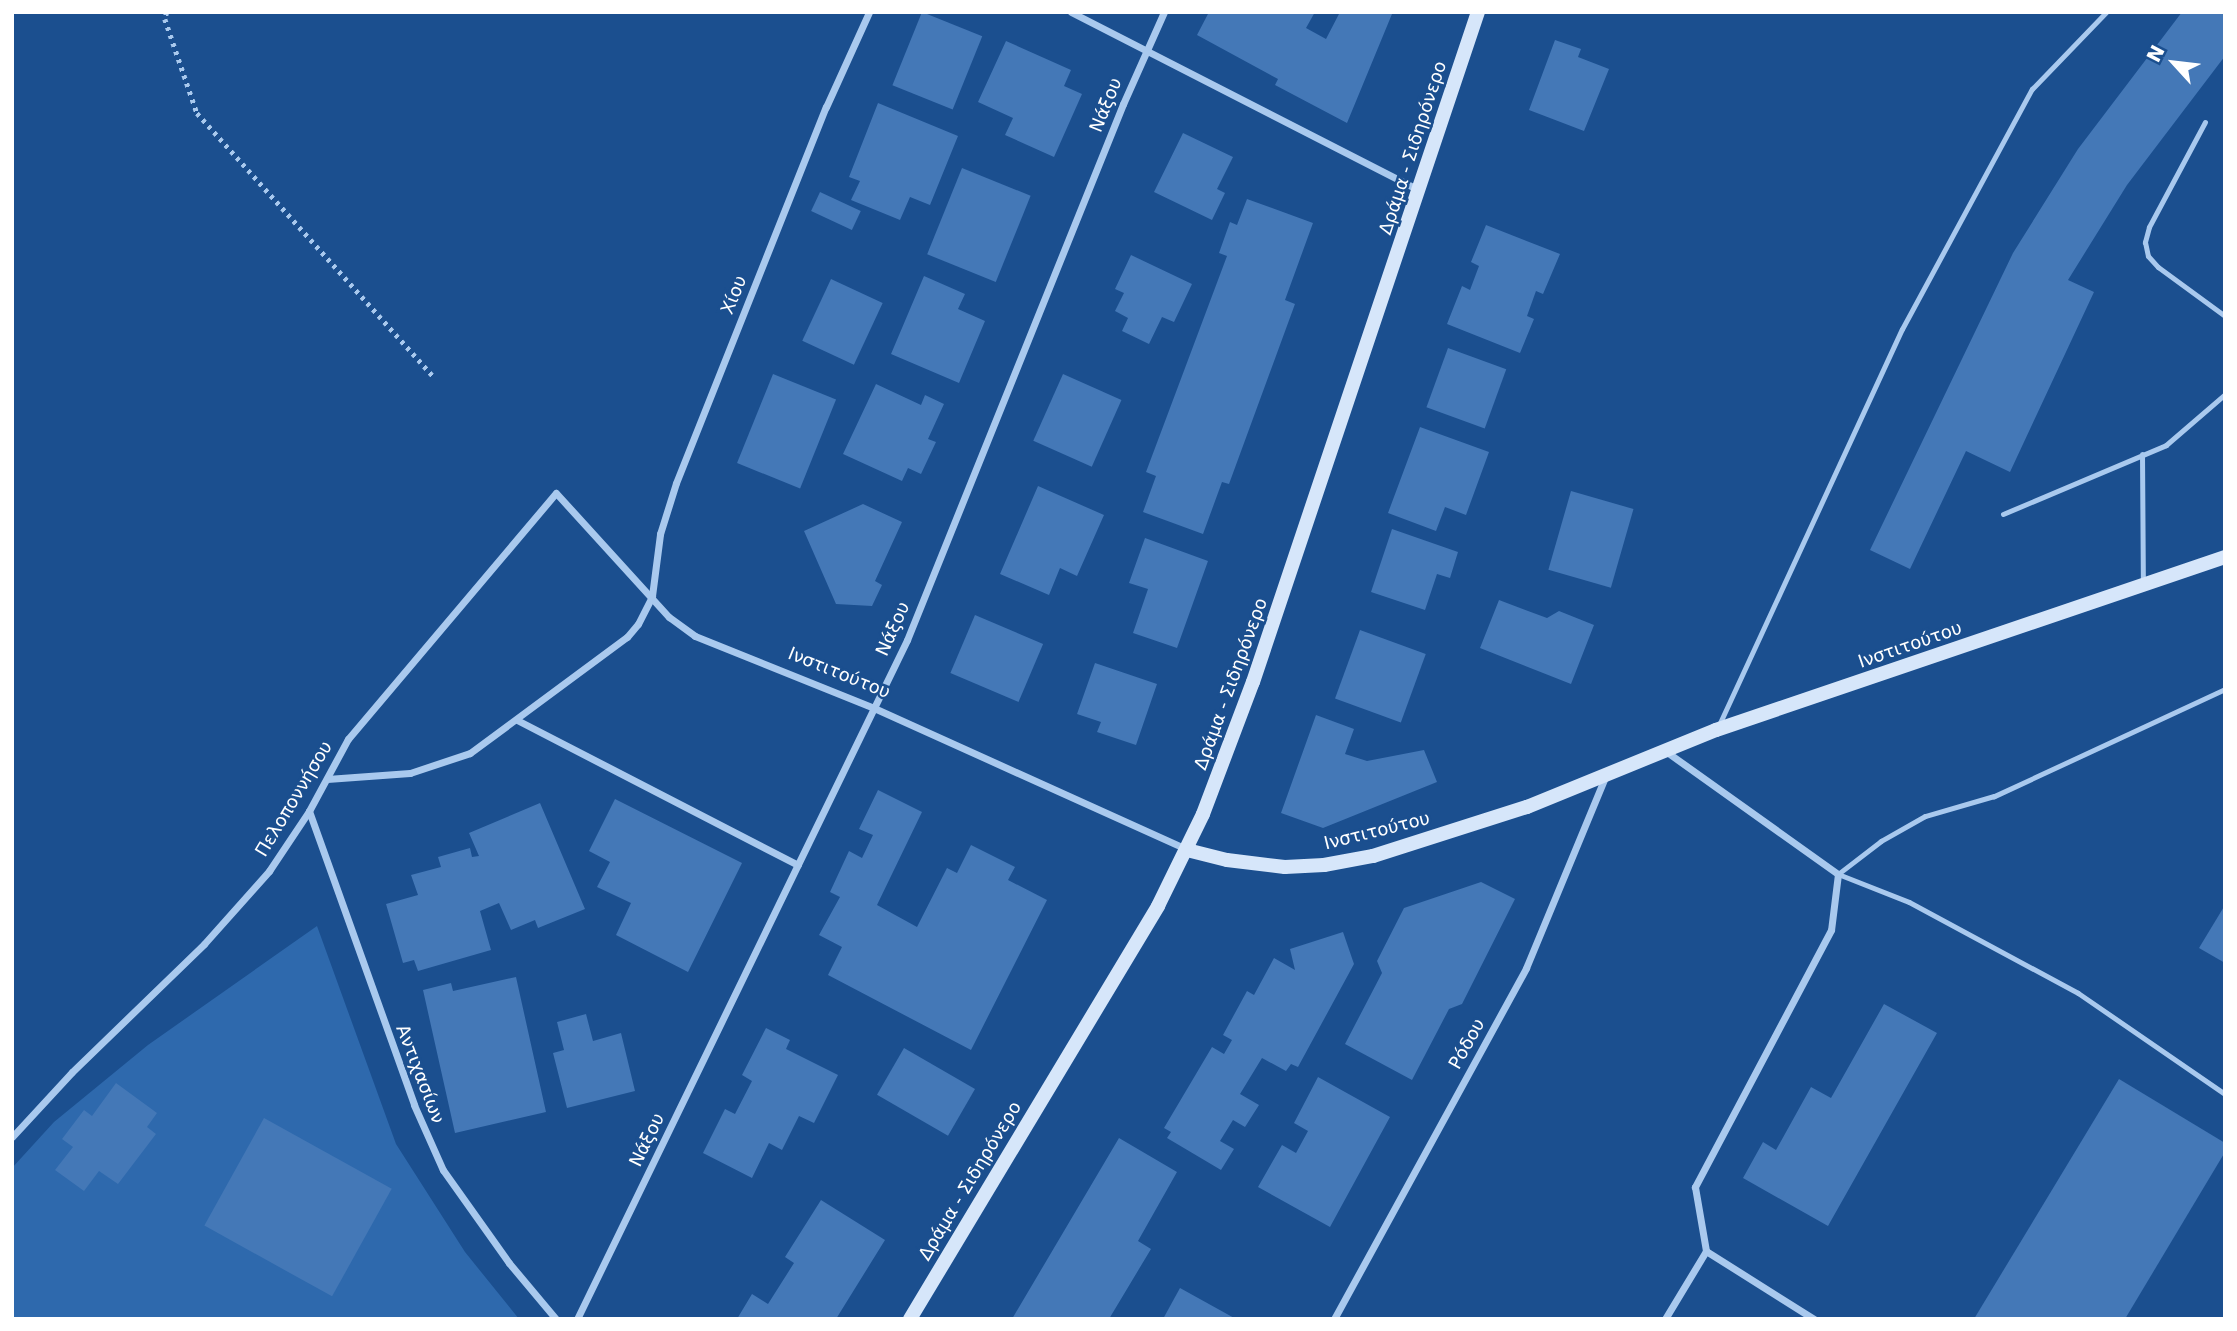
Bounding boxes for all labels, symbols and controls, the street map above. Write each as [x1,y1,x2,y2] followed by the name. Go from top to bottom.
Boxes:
[2139,28,2209,98] north arrow
[2142,41,2169,66] text: N
[1375,58,1451,238] street label: Δράμα - Σιδηρόνερο
[1085,75,1127,135] street label: Νάξου
[717,272,751,318] street label: Χίου
[1190,595,1272,773] street label: Δράμα - Σιδηρόνερο
[872,599,914,659] street label: Νάξου
[1855,617,1965,673] street label: Ινστιτούτου
[785,643,893,703] street label: Ινστιτούτου
[251,737,337,861] street label: Πελοποννήσου
[1322,807,1432,855] street label: Ινστιτούτου
[1444,1015,1490,1073] street label: Ρόδου
[391,1021,449,1127] street label: Αντιχασίων
[914,1098,1026,1264] street label: Δράμα - Σιδηρόνερο
[625,1110,669,1170] street label: Νάξου

